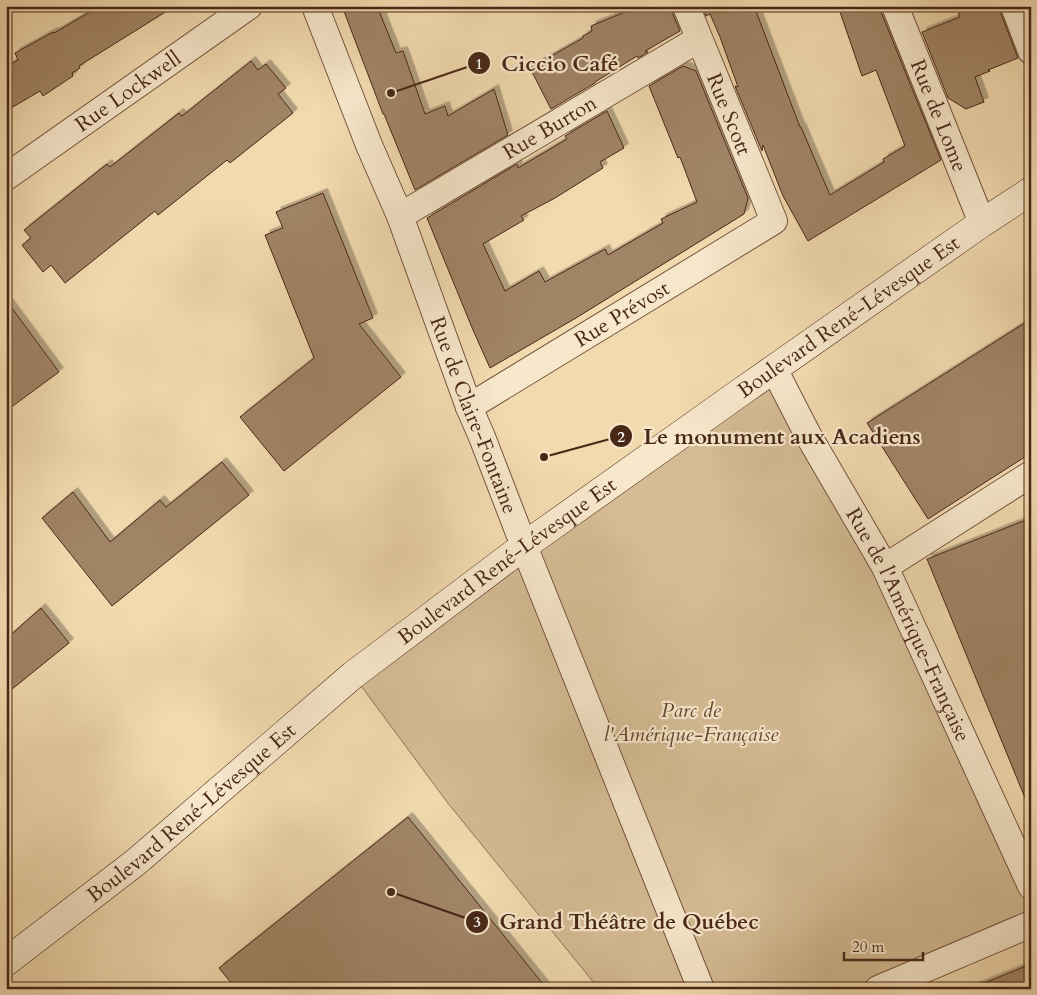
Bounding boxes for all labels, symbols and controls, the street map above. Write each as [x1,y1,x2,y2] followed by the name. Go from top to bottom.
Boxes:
[69,44,187,139] street label: Rue Lockwell
[466,45,629,82] callout: Ciccio Café
[501,49,619,79] text: Ciccio Café
[475,54,483,74] text: 1
[903,55,974,176] street label: Rue de Lome
[699,69,758,160] street label: Rue Scott
[498,89,602,167] street label: Rue Burton
[732,229,966,405] street label: Boulevard René-Lévesque Est
[569,274,675,354] street label: Rue Prévost
[423,313,524,518] street label: Rue de Claire-Fontaine
[608,418,931,455] callout: Le monument aux Acadiens
[643,422,921,452] text: Le monument aux Acadiens
[617,427,625,447] text: 2
[392,471,623,652] street label: Boulevard René-Lévesque Est
[838,502,977,746] street label: Rue de l'Amérique-Française
[604,696,779,749] park label: Parc de l'Amérique-Française
[81,716,303,910] street label: Boulevard René-Lévesque Est
[464,903,769,940] callout: Grand Théâtre de Québec
[499,907,759,937] text: Grand Théâtre de Québec
[473,912,481,932] text: 3
[844,930,923,962] scale bar
[852,937,884,957] text: 20 m

